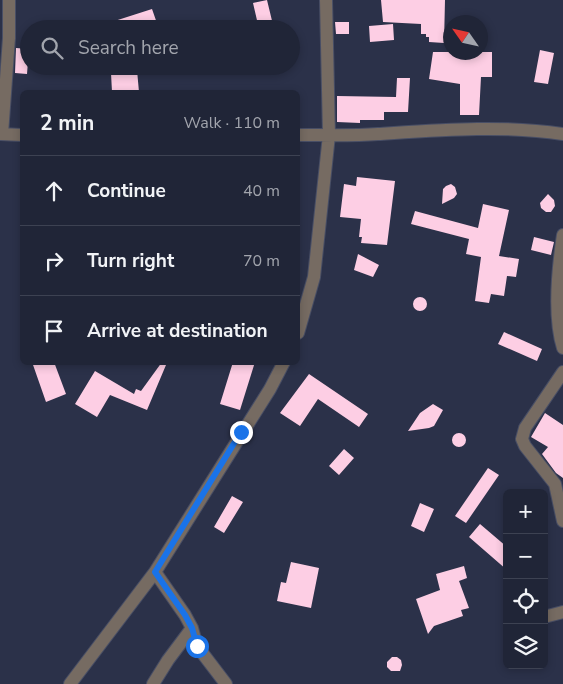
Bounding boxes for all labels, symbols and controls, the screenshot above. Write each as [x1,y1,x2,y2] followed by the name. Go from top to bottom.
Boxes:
[443,15,488,60] north arrow
[20,20,300,75] search box
[38,34,66,62] icon: search
[78,35,179,61] text: Search here
[40,109,94,137] text: 2 min
[184,112,280,134] text: Walk · 110 m
[40,177,68,205] icon: ahead
[87,178,166,204] text: Continue
[243,180,280,202] text: 40 m
[40,247,68,275] icon: right
[87,248,174,274] text: Turn right
[243,250,280,272] text: 70 m
[40,317,68,345] icon: arrive
[87,318,268,344] text: Arrive at destination
[230,421,253,444] route end
[503,489,548,669] map controls
[503,489,548,534] button: +
[503,534,548,579] button: −
[503,579,548,624] button: locate
[503,624,548,669] button: layers
[186,635,209,658] route start

